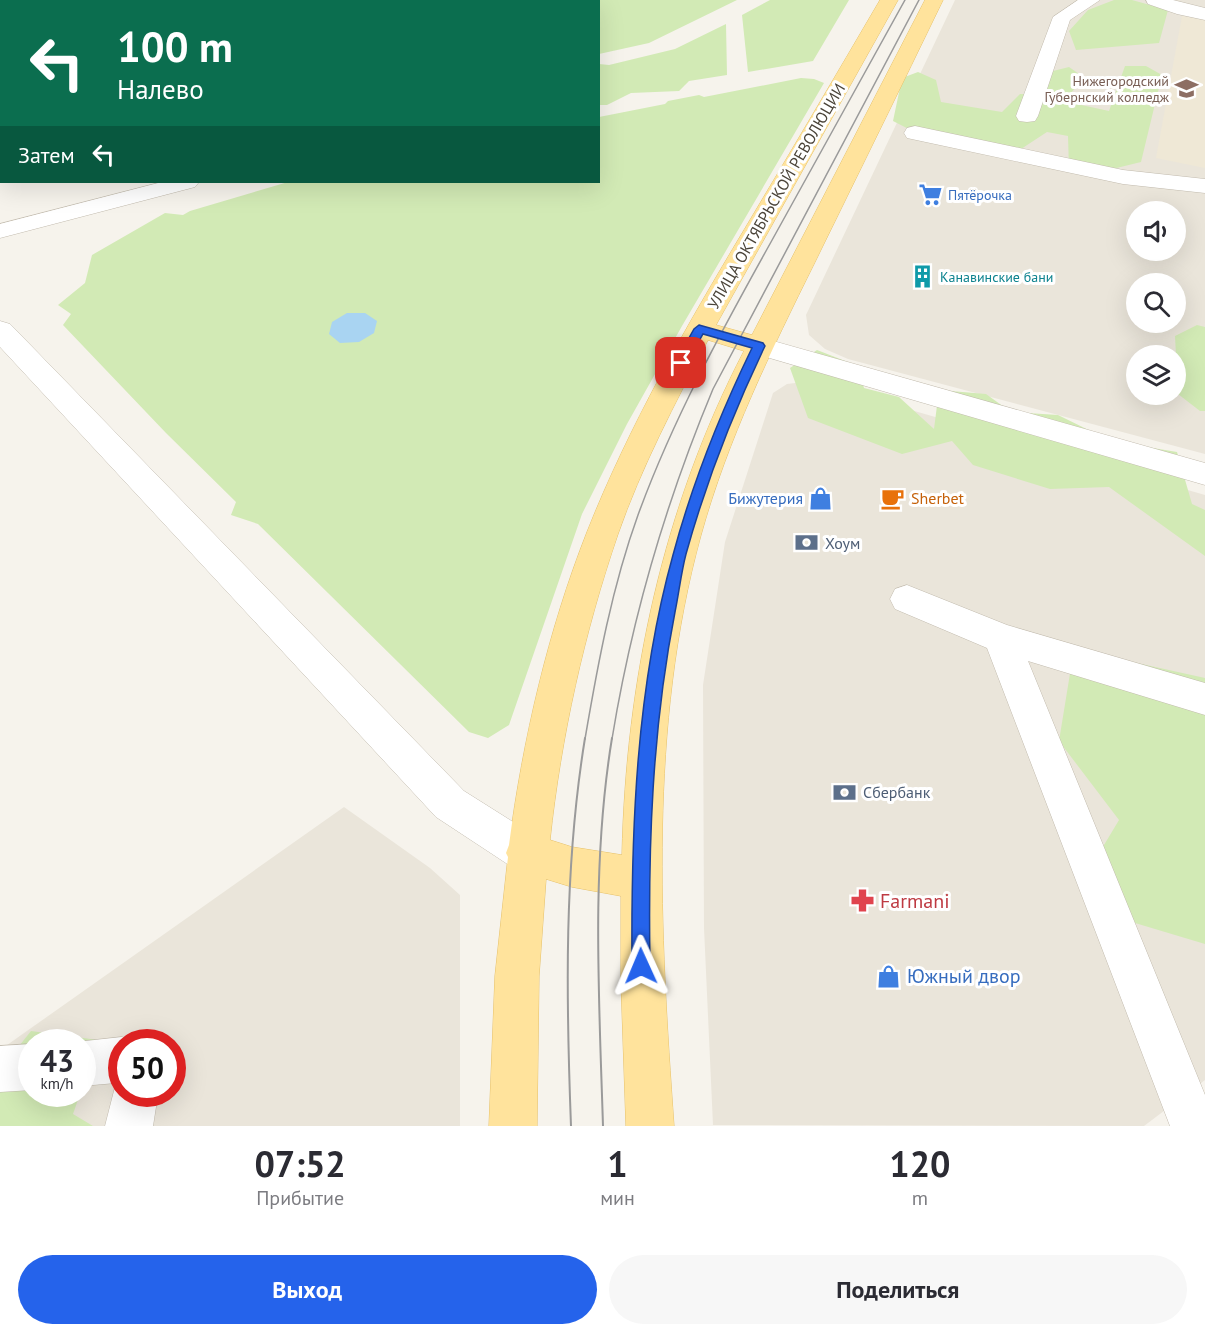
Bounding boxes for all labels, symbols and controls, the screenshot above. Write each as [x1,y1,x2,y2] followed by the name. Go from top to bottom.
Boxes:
[117,19,233,74] text: 100 m
[18,24,96,102] icon: left
[117,72,204,106] text: Налево
[1044,72,1170,106] place label: Нижегородский Губернский колледж
[1174,76,1200,102] school or university icon: Нижегородский Губернский колледж
[703,79,849,313] street label: УЛИЦА ОКТЯБРЬСКОЙ РЕВОЛЮЦИИ
[87,138,120,171] icon: left
[18,141,75,169] text: Затем
[917,182,943,208] supermarket icon: Пятёрочка
[948,186,1012,204] place label: Пятёрочка
[1126,201,1186,405] map controls
[1126,201,1186,261] button: sound
[909,264,935,290] building icon: Канавинские бани
[940,268,1053,286] place label: Канавинские бани
[1126,273,1186,333] button: search
[655,337,706,388] pin
[1126,345,1186,405] button: layers
[664,346,697,379] icon: arrive
[808,485,834,511] shop icon: Бижутерия
[880,485,906,511] cafe icon: Sherbet
[728,488,803,508] place label: Бижутерия
[911,488,965,508] place label: Sherbet
[794,530,820,556] bank icon: Хоум
[825,533,860,553] place label: Хоум
[832,779,858,805] bank icon: Сбербанк
[863,782,931,802] place label: Сбербанк
[849,888,875,914] pharmacy icon: Farmani
[880,888,950,914] place label: Farmani
[609,934,673,998] position arrow
[876,963,902,989] shop icon: Южный двор
[907,963,1021,989] place label: Южный двор
[108,1029,186,1107] speed limit sign: 50
[40,1041,74,1080] text: 43
[41,1074,73,1093] text: km/h
[254,1140,346,1187] text: 07:52
[607,1140,628,1187] text: 1
[889,1140,951,1187] text: 120
[256,1185,344,1211] text: Прибытие
[600,1185,635,1211] text: мин
[912,1185,928,1211] text: m
[18,1255,597,1324] button: Выход
[609,1255,1187,1324] button: Поделиться

